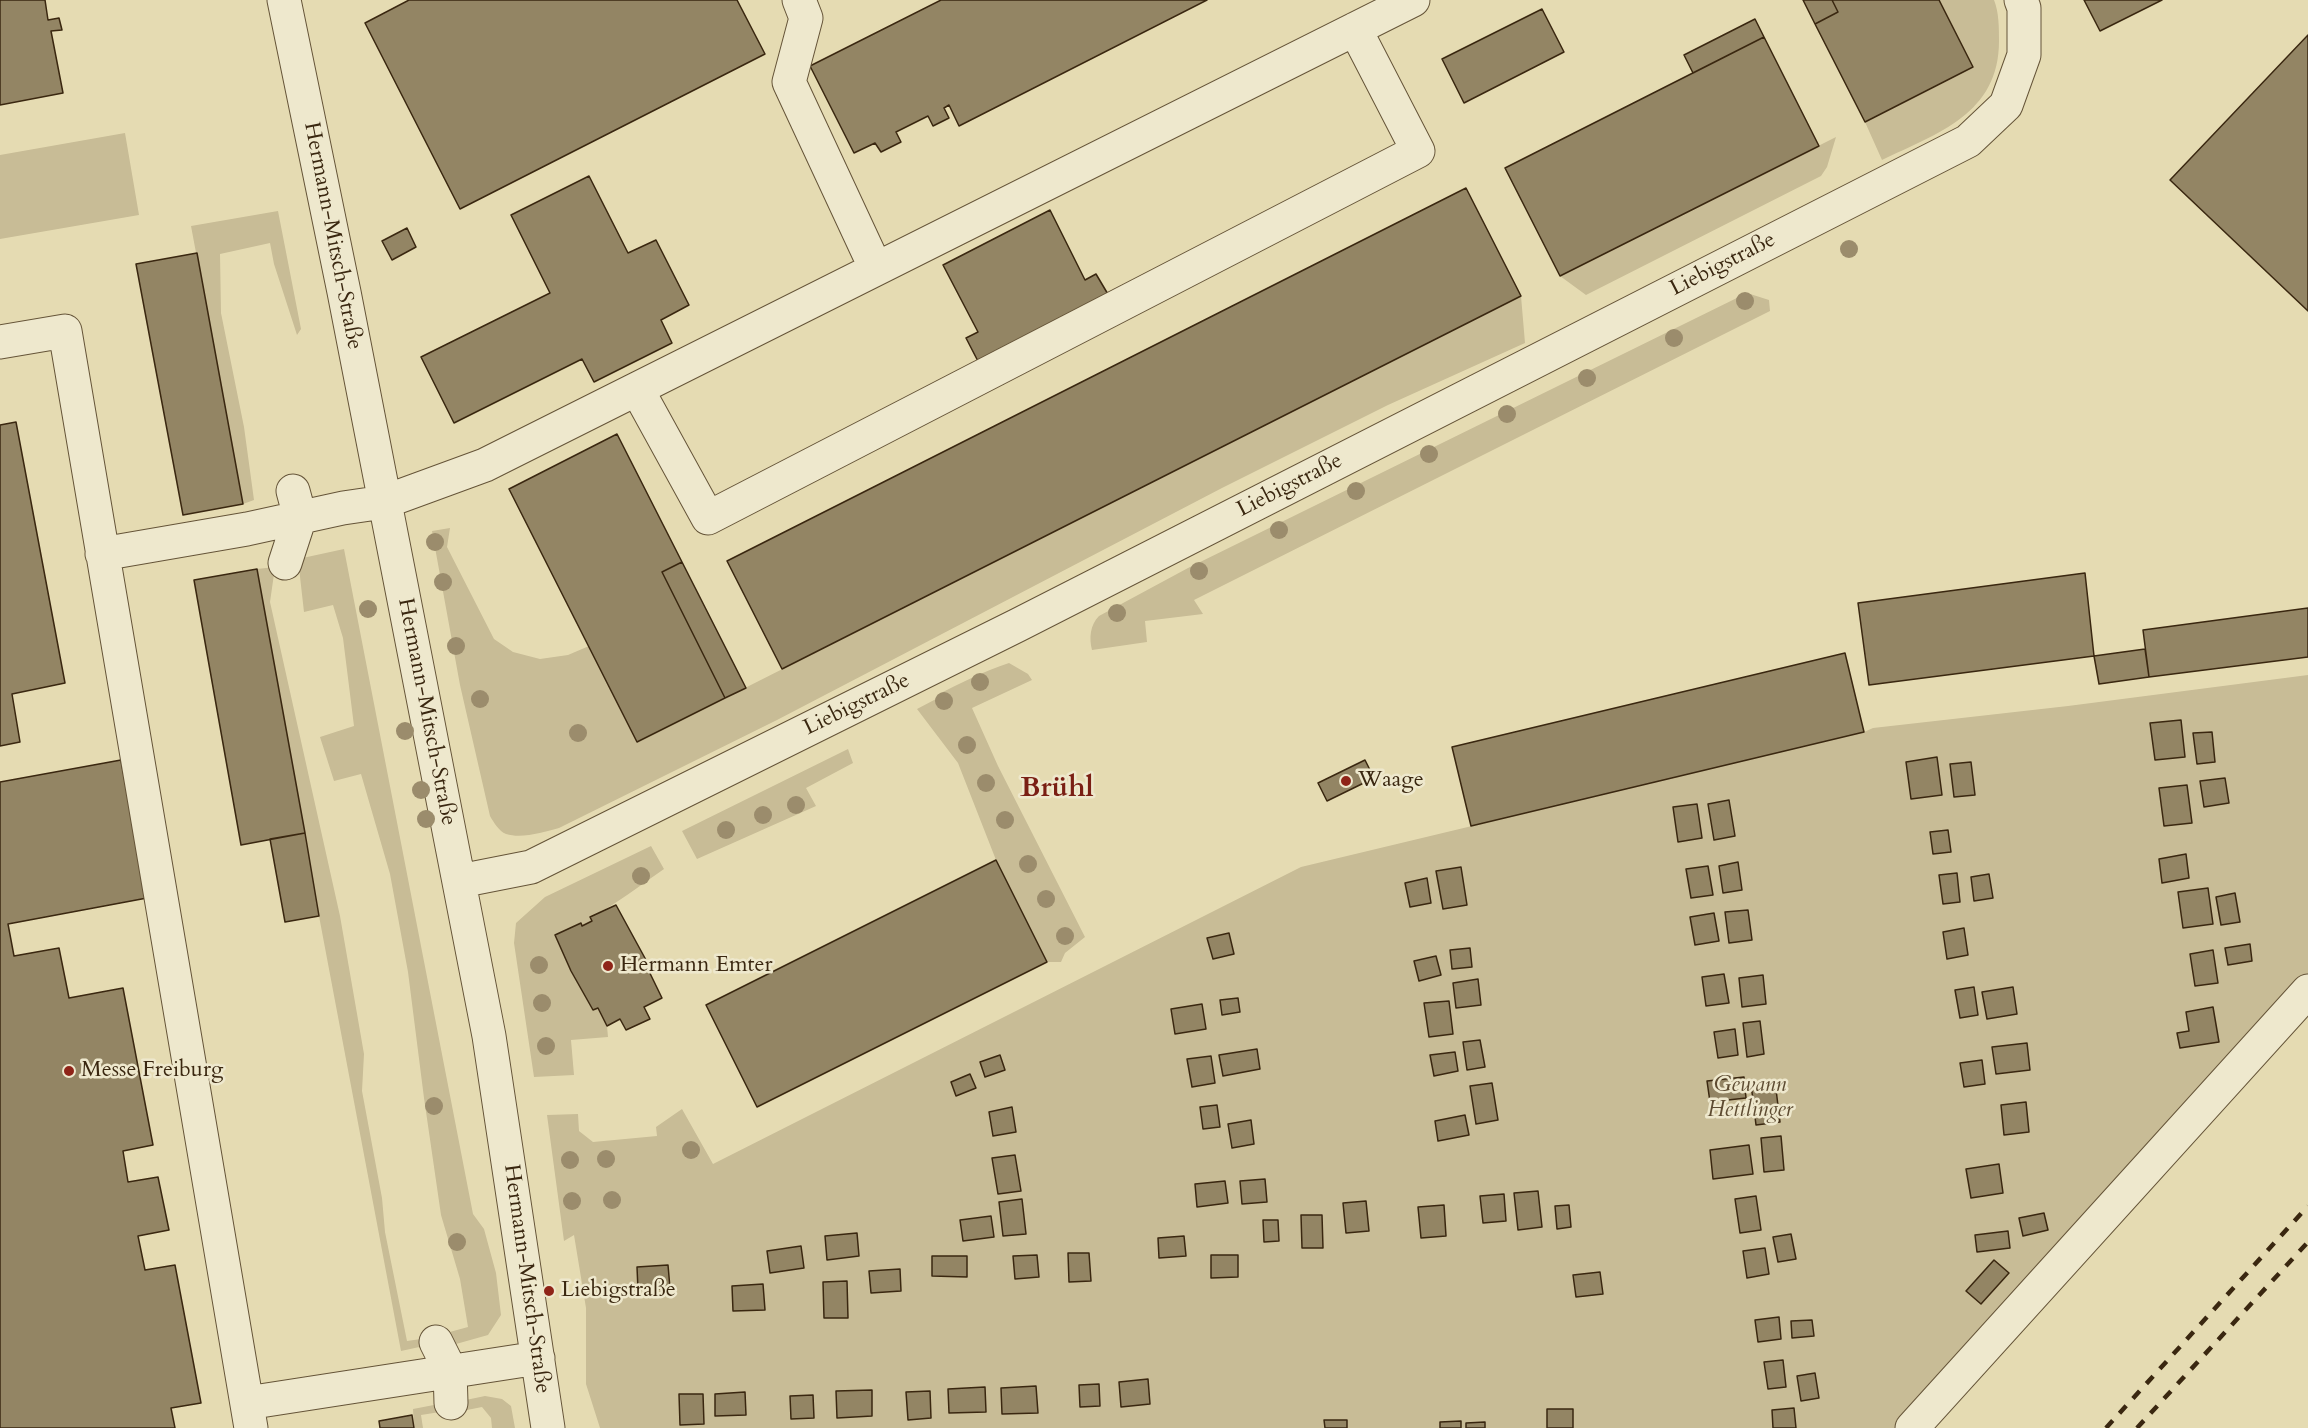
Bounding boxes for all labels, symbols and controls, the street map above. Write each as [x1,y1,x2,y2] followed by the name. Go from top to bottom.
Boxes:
[297,120,367,352] street label: Hermann-Mitsch-Straße
[1666,227,1780,303] street label: Liebigstraße
[1233,448,1347,524] street label: Liebigstraße
[391,596,461,828] street label: Hermann-Mitsch-Straße
[800,668,914,742] street label: Liebigstraße
[1358,768,1424,794] place label: Waage
[1020,773,1094,807] district label: Brühl
[1339,774,1353,788] marker: Waage
[620,953,773,979] place label: Hermann Emter
[601,959,615,973] marker: Hermann Emter
[81,1058,223,1084] place label: Messe Freiburg
[62,1064,76,1078] marker: Messe Freiburg
[1707,1073,1793,1124] park label: Gewann Hettlinger
[497,1163,555,1395] street label: Hermann-Mitsch-Straße
[561,1278,676,1304] place label: Liebigstraße
[542,1284,556,1298] marker: Liebigstraße

